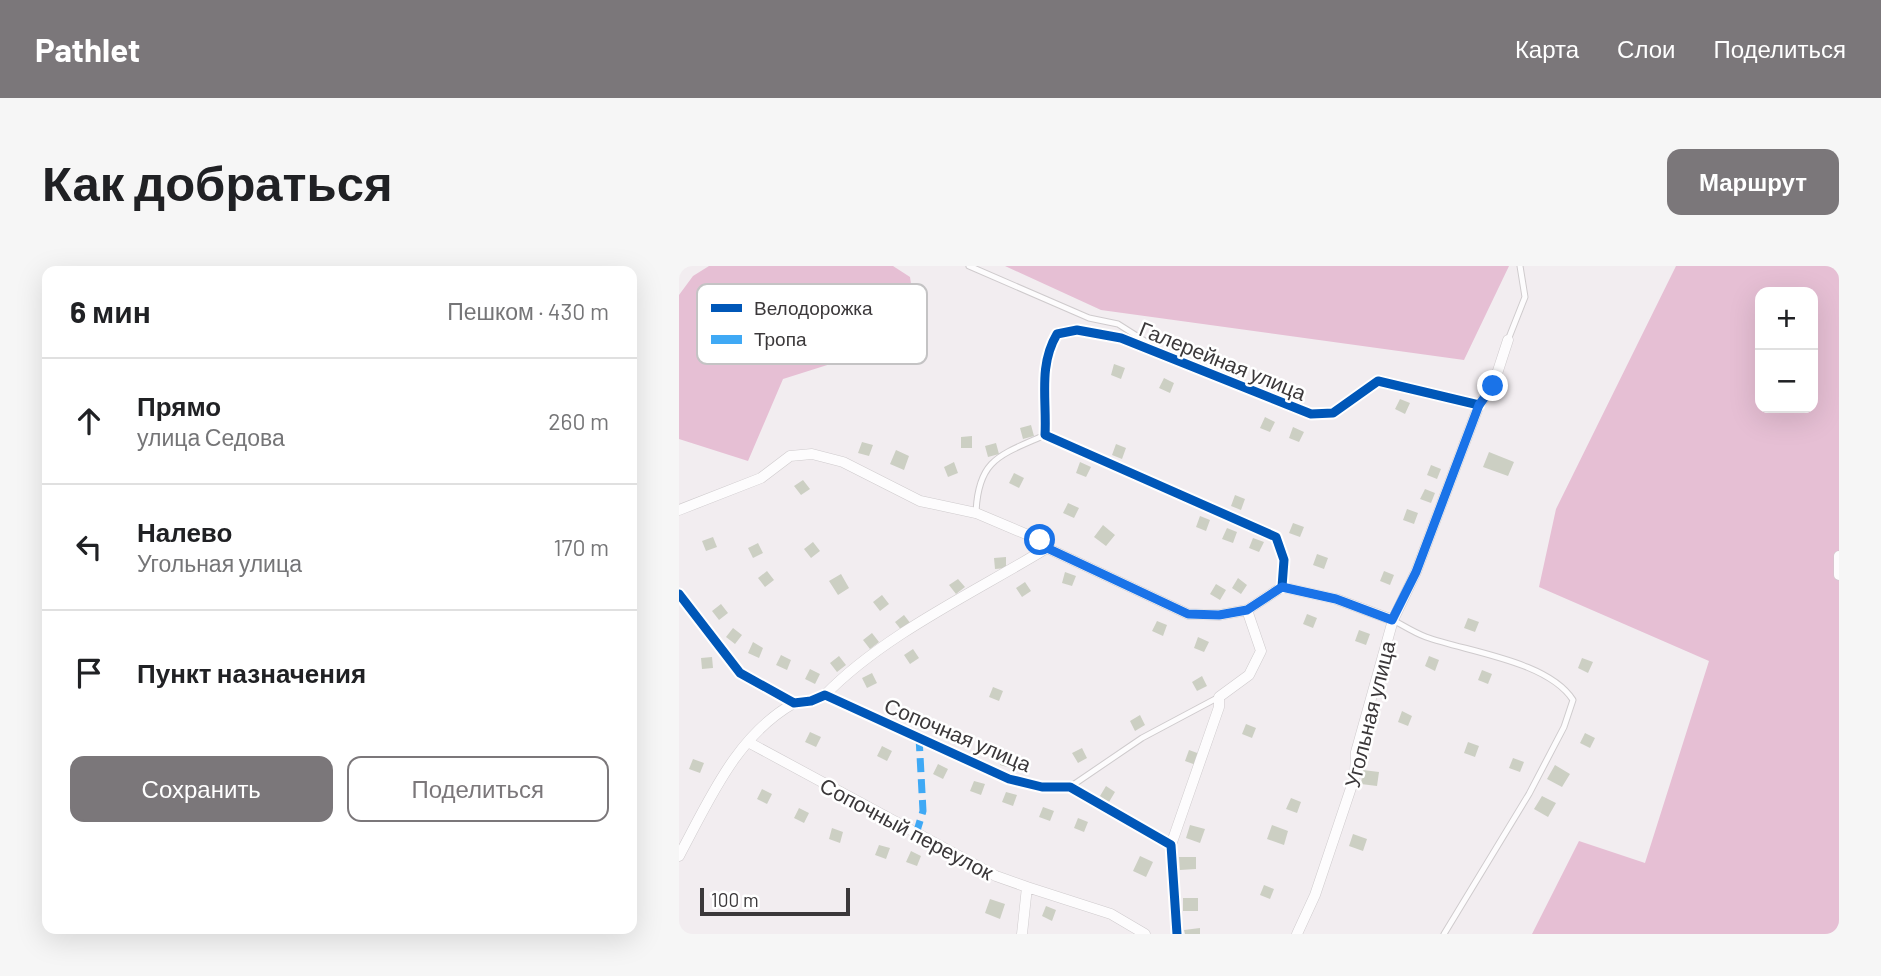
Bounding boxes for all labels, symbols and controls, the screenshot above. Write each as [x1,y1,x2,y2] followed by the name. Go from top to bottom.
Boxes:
[35,29,140,69] text: Pathlet
[1515,34,1579,63] text: Карта
[1617,34,1675,63] text: Слои
[1713,34,1846,63] text: Поделиться
[1667,149,1839,215] button: Маршрут
[42,152,393,211] text: Как добраться
[697,284,927,364] legend
[1755,287,1818,413] map controls
[1755,287,1818,350] button: +
[70,293,151,329] text: 6 мин
[754,296,873,319] text: Велодорожка
[447,297,609,325] text: Пешком · 430 m
[1136,315,1310,405] street label: Галерейная улица
[754,327,807,350] text: Тропа
[1755,350,1818,413] button: −
[1477,370,1508,401] route end
[137,390,221,421] text: Прямо
[70,402,108,440] icon: ahead
[548,407,609,435] text: 260 m
[137,423,285,451] text: улица Седова
[137,516,232,547] text: Налево
[1024,524,1055,555] route start
[70,528,108,566] icon: left
[553,533,609,561] text: 170 m
[137,549,302,577] text: Угольная улица
[1339,638,1399,790] street label: Угольная улица
[70,654,108,692] icon: arrive
[137,657,366,688] text: Пункт назначения
[881,692,1035,776] street label: Сопочная улица
[70,756,333,822] button: Сохранить
[347,756,609,822] button: Поделиться
[816,772,999,885] street label: Сопочный переулок
[700,885,851,917] scale bar
[711,888,759,911] text: 100 m

